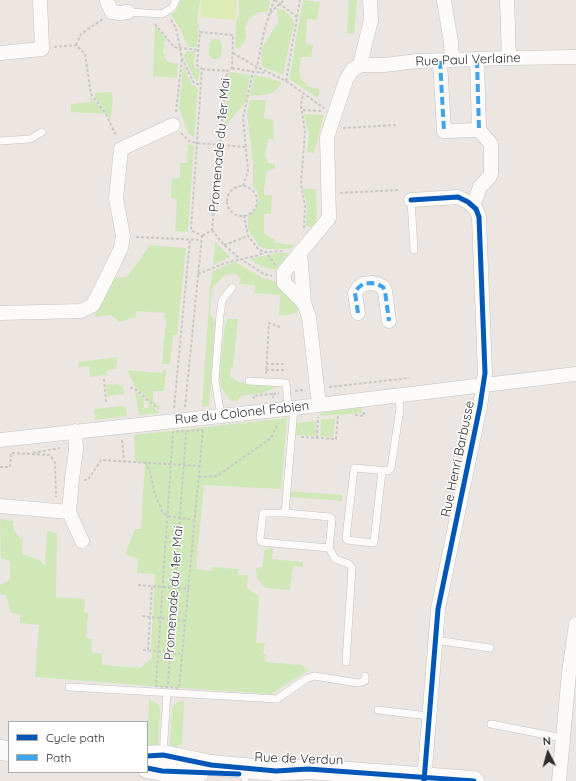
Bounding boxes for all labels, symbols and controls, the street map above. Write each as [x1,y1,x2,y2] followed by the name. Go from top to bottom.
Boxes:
[415,50,521,70] street label: Rue Paul Verlaine
[206,77,234,213] street label: Promenade du 1er Mai
[174,398,310,428] street label: Rue du Colonel Fabien
[438,399,478,519] street label: Rue Henri Barbusse
[162,525,186,661] street label: Promenade du 1er Mai
[8,721,148,773] legend
[46,730,105,745] text: Cycle path
[528,733,568,773] north arrow
[542,734,552,748] text: N
[46,750,71,765] text: Path
[254,750,344,768] street label: Rue de Verdun

